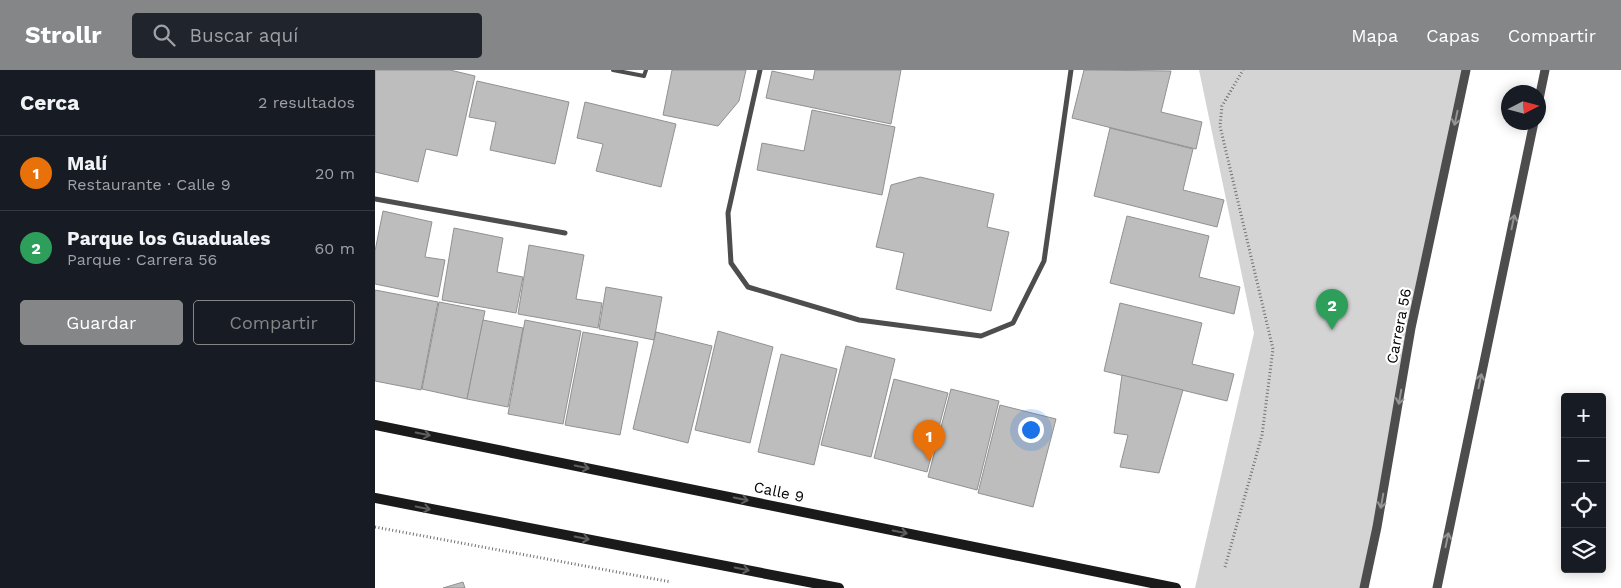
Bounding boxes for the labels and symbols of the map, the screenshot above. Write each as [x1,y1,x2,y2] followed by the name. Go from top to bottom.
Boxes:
[1501,85,1546,130] north arrow
[1451,109,1460,125] one-way arrow
[1509,214,1518,230] one-way arrow
[1383,287,1415,365] street label: Carrera 56
[1316,289,1348,330] pin: 2
[1476,374,1485,390] one-way arrow
[1394,389,1404,405] one-way arrow
[1018,417,1044,443] your location
[913,420,945,461] pin: 1
[414,430,430,440] one-way arrow
[574,463,590,472] one-way arrow
[752,478,806,506] street label: Calle 9
[1377,492,1387,508] one-way arrow
[733,495,749,504] one-way arrow
[414,503,430,513] one-way arrow
[892,527,908,537] one-way arrow
[1443,533,1452,549] one-way arrow
[574,534,590,544] one-way arrow
[734,565,750,575] one-way arrow

